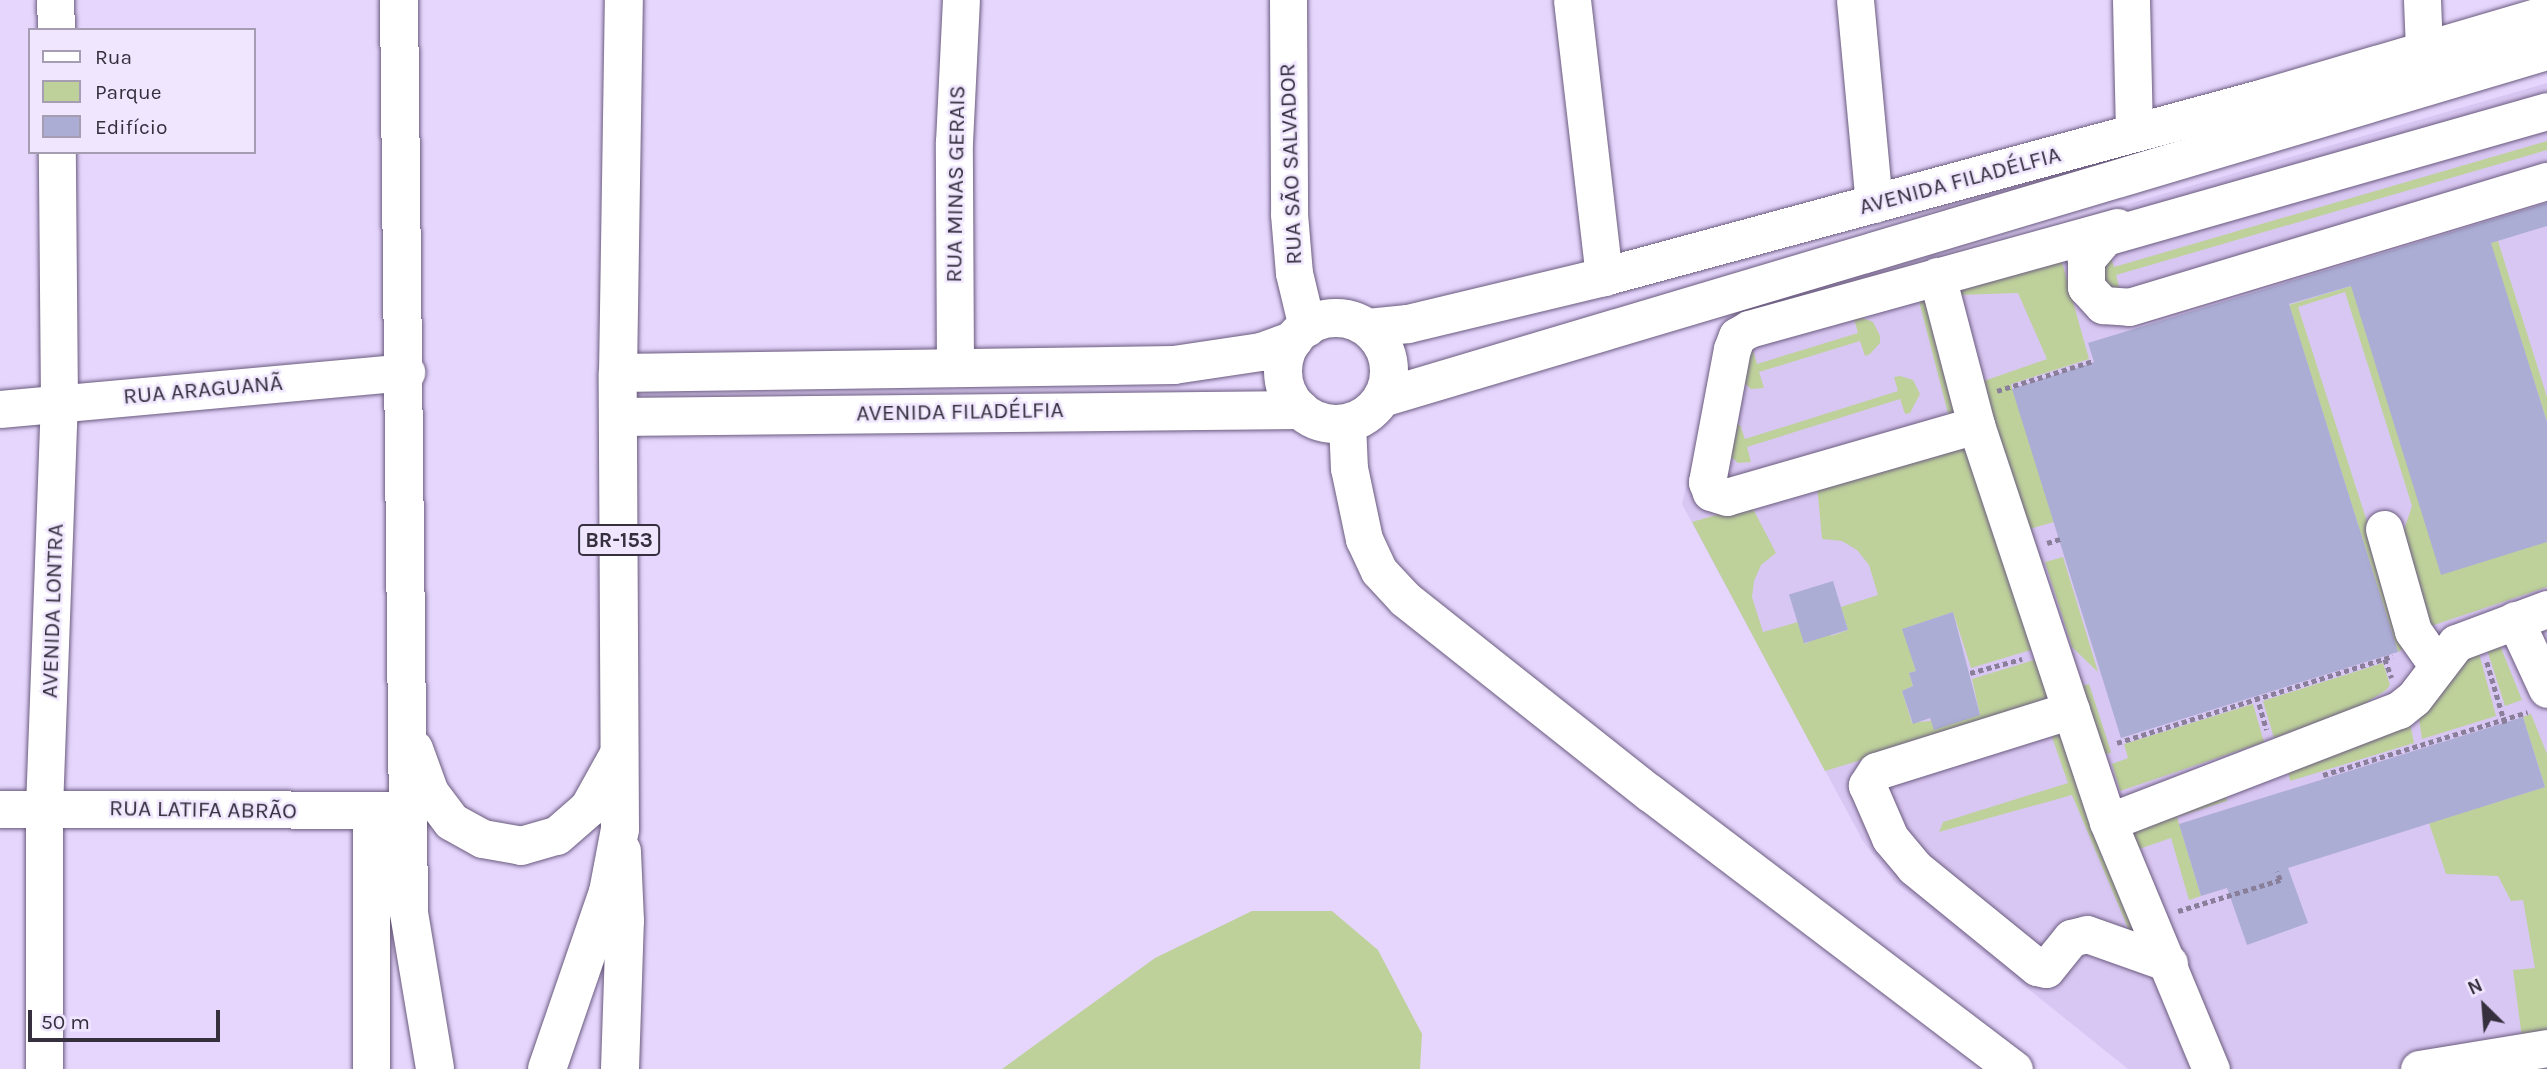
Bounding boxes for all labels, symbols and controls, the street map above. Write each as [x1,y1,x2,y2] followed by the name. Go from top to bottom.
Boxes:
[28,28,256,154] legend
[95,45,132,69] text: Rua
[1274,63,1308,265] street label: RUA SÃO SALVADOR
[95,80,162,104] text: Parque
[940,85,972,283] street label: RUA MINAS GERAIS
[95,115,168,139] text: Edifício
[1856,141,2064,221] street label: AVENIDA FILADÉLFIA
[122,369,284,411] street label: RUA ARAGUANÃ
[856,396,1064,428] street label: AVENIDA FILADÉLFIA
[577,522,661,558] road number: BR-153
[36,523,70,699] street label: AVENIDA LONTRA
[109,795,297,825] street label: RUA LATIFA ABRÃO
[2449,971,2519,1041] north arrow
[2464,974,2486,1000] text: N
[32,996,224,1040] scale bar
[41,1010,90,1034] text: 50 m

